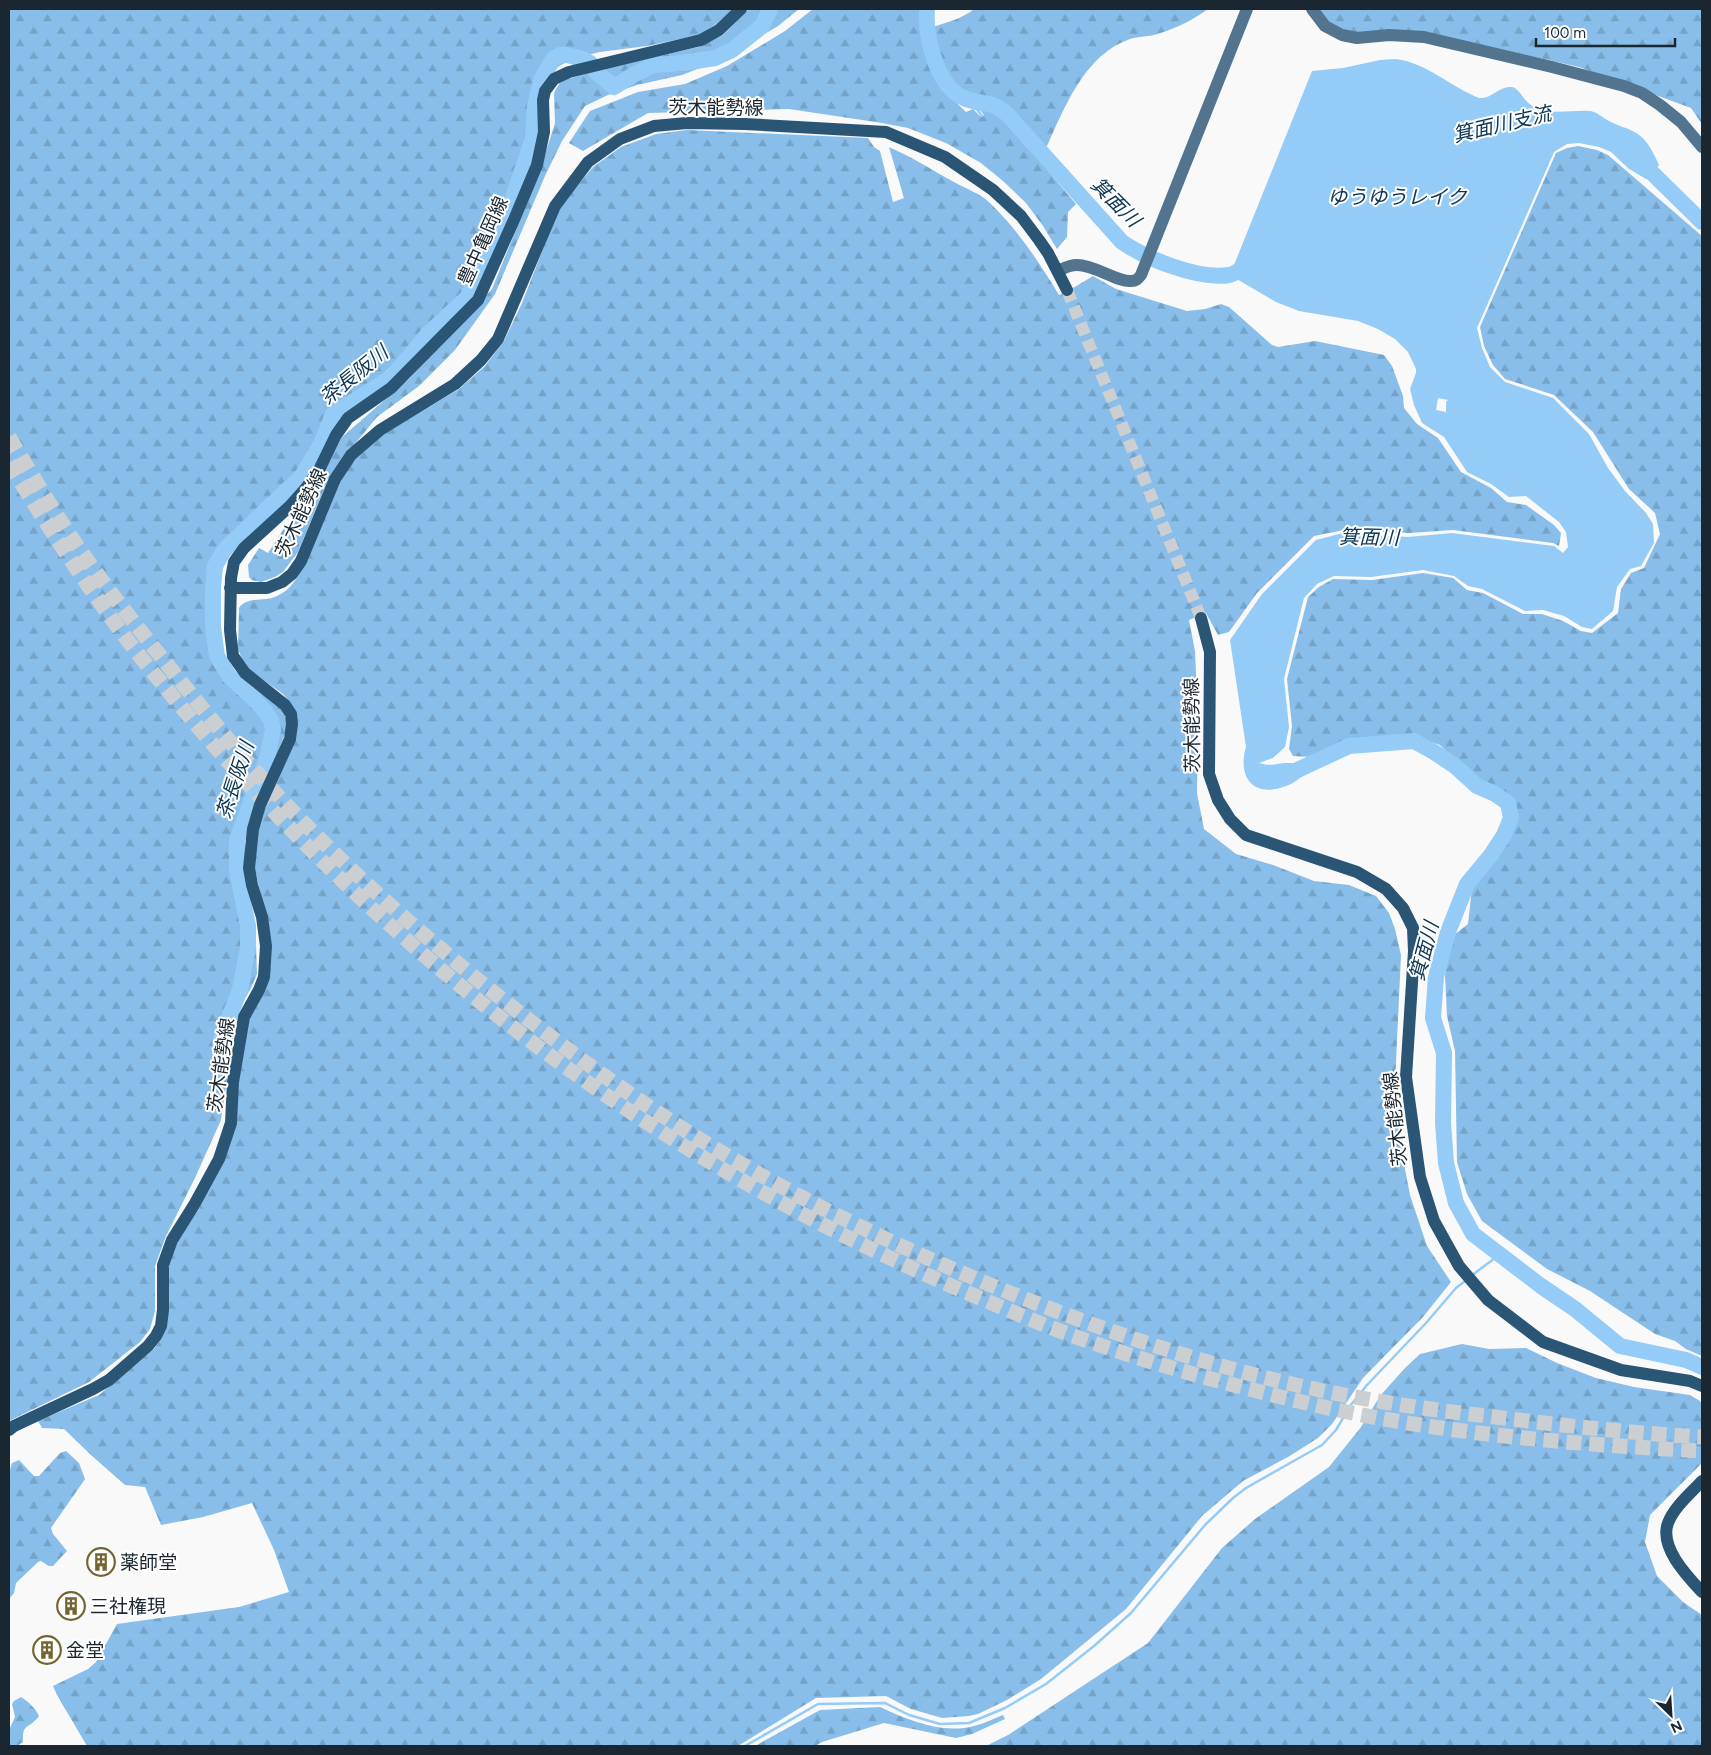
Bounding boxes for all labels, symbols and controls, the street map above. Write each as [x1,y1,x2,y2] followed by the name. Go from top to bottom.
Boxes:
[1536,15,1675,47] scale bar
[1544,24,1586,42] text: 100 m
[668,96,764,119] street label: 茨木能勢線
[1451,100,1556,147] water label: 箕面川支流
[1086,172,1147,233] water label: 箕面川
[1327,185,1468,209] water label: ゆうゆうレイク
[453,193,513,289] street label: 豊中亀岡線
[315,339,394,409] water label: 茶長阪川
[270,465,332,561] street label: 茨木能勢線
[1339,524,1401,550] water label: 箕面川
[1180,677,1204,773] street label: 茨木能勢線
[211,736,259,822] water label: 茶長阪川
[1405,917,1444,983] water label: 箕面川
[203,1016,239,1114] street label: 茨木能勢線
[1379,1071,1411,1167] street label: 茨木能勢線
[86,1547,116,1577] building icon: 薬師堂
[120,1551,177,1574] place label: 薬師堂
[56,1591,86,1621] building icon: 三社権現
[90,1595,166,1618] place label: 三社権現
[32,1635,62,1665] building icon: 金堂
[66,1639,104,1662] place label: 金堂
[1646,1690,1696,1740] north arrow
[1668,1716,1685,1736] text: N

